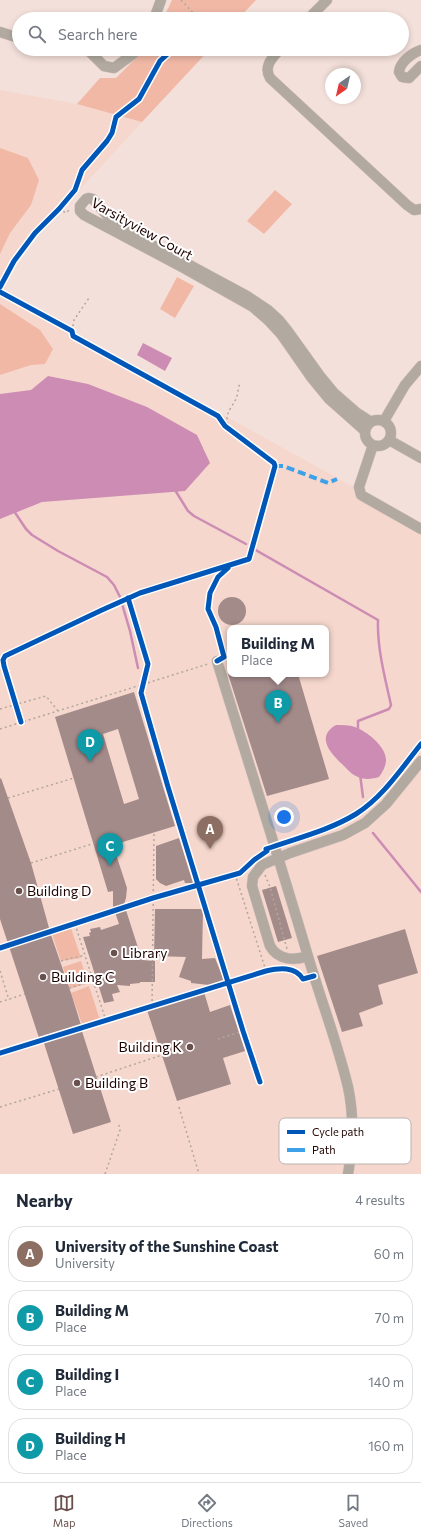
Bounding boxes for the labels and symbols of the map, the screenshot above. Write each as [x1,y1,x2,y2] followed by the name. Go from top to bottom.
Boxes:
[325,68,361,104] north arrow
[88,194,196,264] street label: Varsityview Court
[265,690,291,723] pin: B
[77,729,103,762] pin: D
[274,807,294,827] your location
[197,816,223,849] pin: A
[97,833,123,866] pin: C
[27,882,91,899] place label: Building D
[14,886,24,896] marker: Building D
[122,944,168,961] place label: Library
[109,948,119,958] marker: Library
[51,968,115,985] place label: Building C
[38,972,48,982] marker: Building C
[119,1038,182,1055] place label: Building K
[185,1042,195,1052] marker: Building K
[85,1074,148,1091] place label: Building B
[72,1078,82,1088] marker: Building B
[279,1118,411,1164] legend
[312,1125,364,1138] text: Cycle path
[312,1143,335,1156] text: Path

